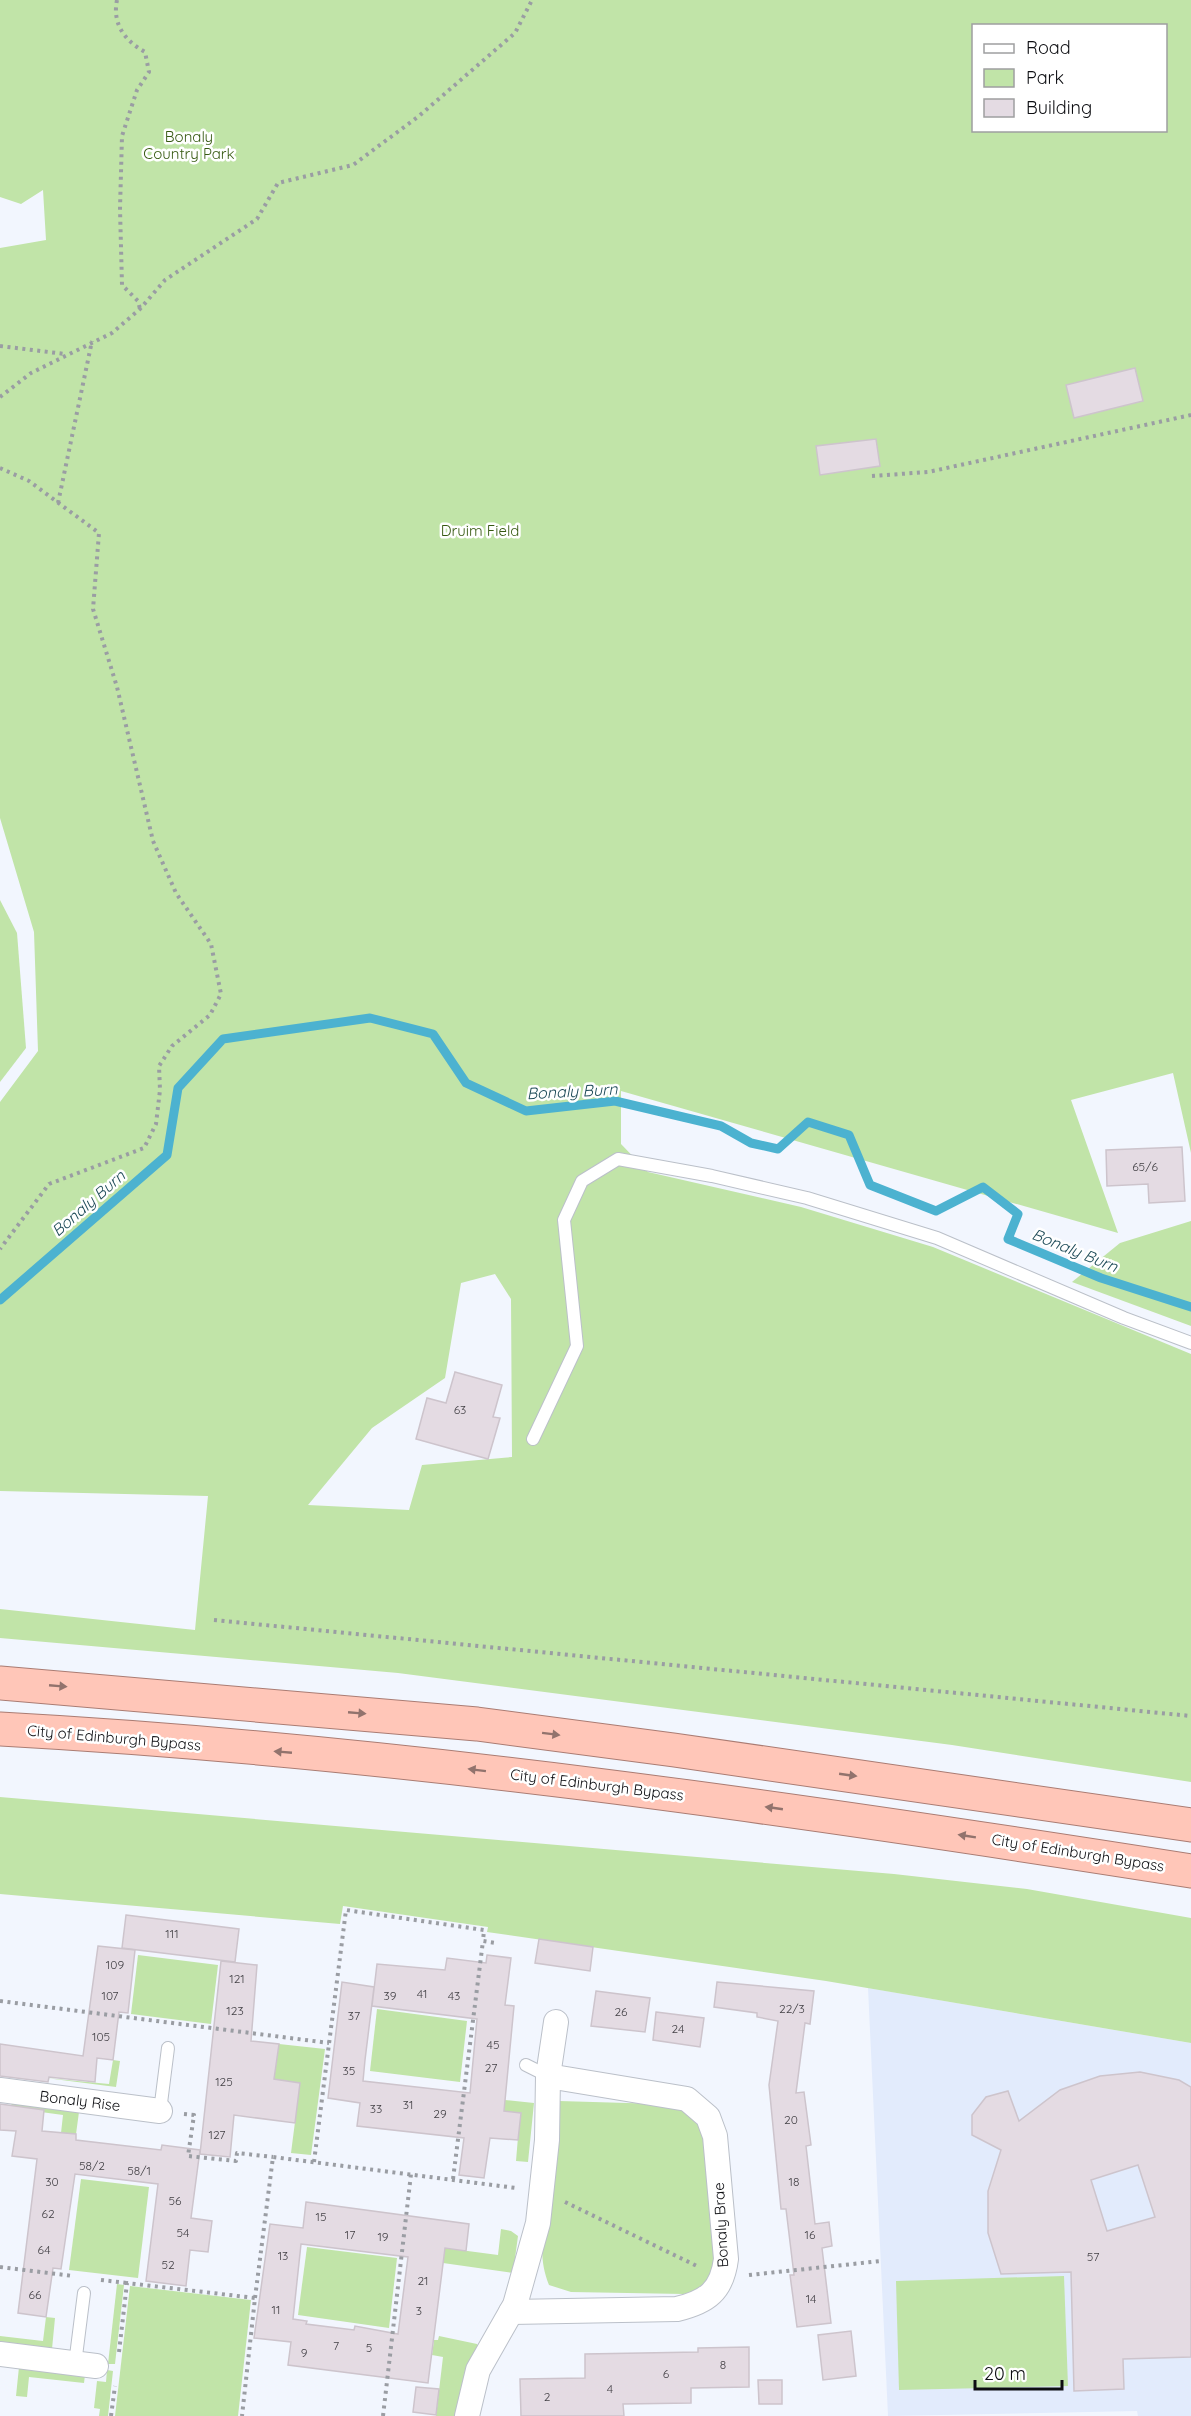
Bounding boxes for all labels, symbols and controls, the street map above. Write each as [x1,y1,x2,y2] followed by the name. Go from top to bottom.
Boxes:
[972,24,1167,132] legend
[1026,36,1071,59] text: Road
[1026,66,1064,89] text: Park
[1026,96,1092,119] text: Building
[143,127,235,163] park label: Bonaly Country Park
[441,521,519,540] park label: Druim Field
[526,1079,619,1103] water label: Bonaly Burn
[1132,1159,1158,1174] house number: 65/6
[47,1165,129,1240] water label: Bonaly Burn
[1029,1224,1122,1277] water label: Bonaly Burn
[454,1402,466,1417] house number: 63
[49,1682,68,1691] one-way arrow
[348,1708,367,1718] one-way arrow
[26,1720,202,1755] street label: City of Edinburgh Bypass
[542,1729,561,1738] one-way arrow
[273,1747,292,1757] one-way arrow
[509,1764,685,1805] street label: City of Edinburgh Bypass
[467,1765,486,1775] one-way arrow
[839,1770,858,1779] one-way arrow
[765,1803,784,1813] one-way arrow
[990,1829,1166,1876] street label: City of Edinburgh Bypass
[958,1831,977,1840] one-way arrow
[165,1926,179,1941] house number: 111
[106,1957,124,1972] house number: 109
[229,1971,245,1986] house number: 121
[417,1986,427,2001] house number: 41
[101,1988,119,2003] house number: 107
[384,1988,397,2003] house number: 39
[448,1988,460,2003] house number: 43
[779,2001,805,2016] house number: 22/3
[226,2003,244,2018] house number: 123
[614,2004,628,2019] house number: 26
[348,2008,360,2023] house number: 37
[672,2021,684,2036] house number: 24
[92,2029,110,2044] house number: 105
[487,2037,499,2052] house number: 45
[485,2060,497,2075] house number: 27
[343,2063,355,2078] house number: 35
[215,2074,233,2089] house number: 125
[39,2086,122,2115] street label: Bonaly Rise
[403,2097,413,2112] house number: 31
[370,2101,382,2116] house number: 33
[433,2106,447,2121] house number: 29
[784,2112,798,2127] house number: 20
[208,2127,226,2142] house number: 127
[79,2158,105,2173] house number: 58/2
[127,2163,151,2178] house number: 58/1
[45,2174,59,2189] house number: 30
[789,2174,799,2189] house number: 18
[709,2182,732,2268] street label: Bonaly Brae
[169,2193,182,2208] house number: 56
[41,2206,55,2221] house number: 62
[316,2209,326,2224] house number: 15
[177,2225,189,2240] house number: 54
[345,2227,355,2242] house number: 17
[805,2227,816,2242] house number: 16
[377,2229,389,2244] house number: 19
[38,2242,50,2257] house number: 64
[278,2248,288,2263] house number: 13
[1087,2249,1099,2264] house number: 57
[161,2257,175,2272] house number: 52
[417,2273,429,2288] house number: 21
[29,2287,42,2302] house number: 66
[806,2291,816,2306] house number: 14
[272,2302,280,2317] house number: 11
[416,2303,422,2318] house number: 3
[333,2338,339,2353] house number: 7
[366,2340,372,2355] house number: 5
[301,2345,308,2360] house number: 9
[975,2353,1062,2391] scale bar
[720,2357,726,2372] house number: 8
[984,2362,1026,2385] text: 20 m
[663,2366,670,2381] house number: 6
[607,2381,613,2396] house number: 4
[544,2389,551,2404] house number: 2

